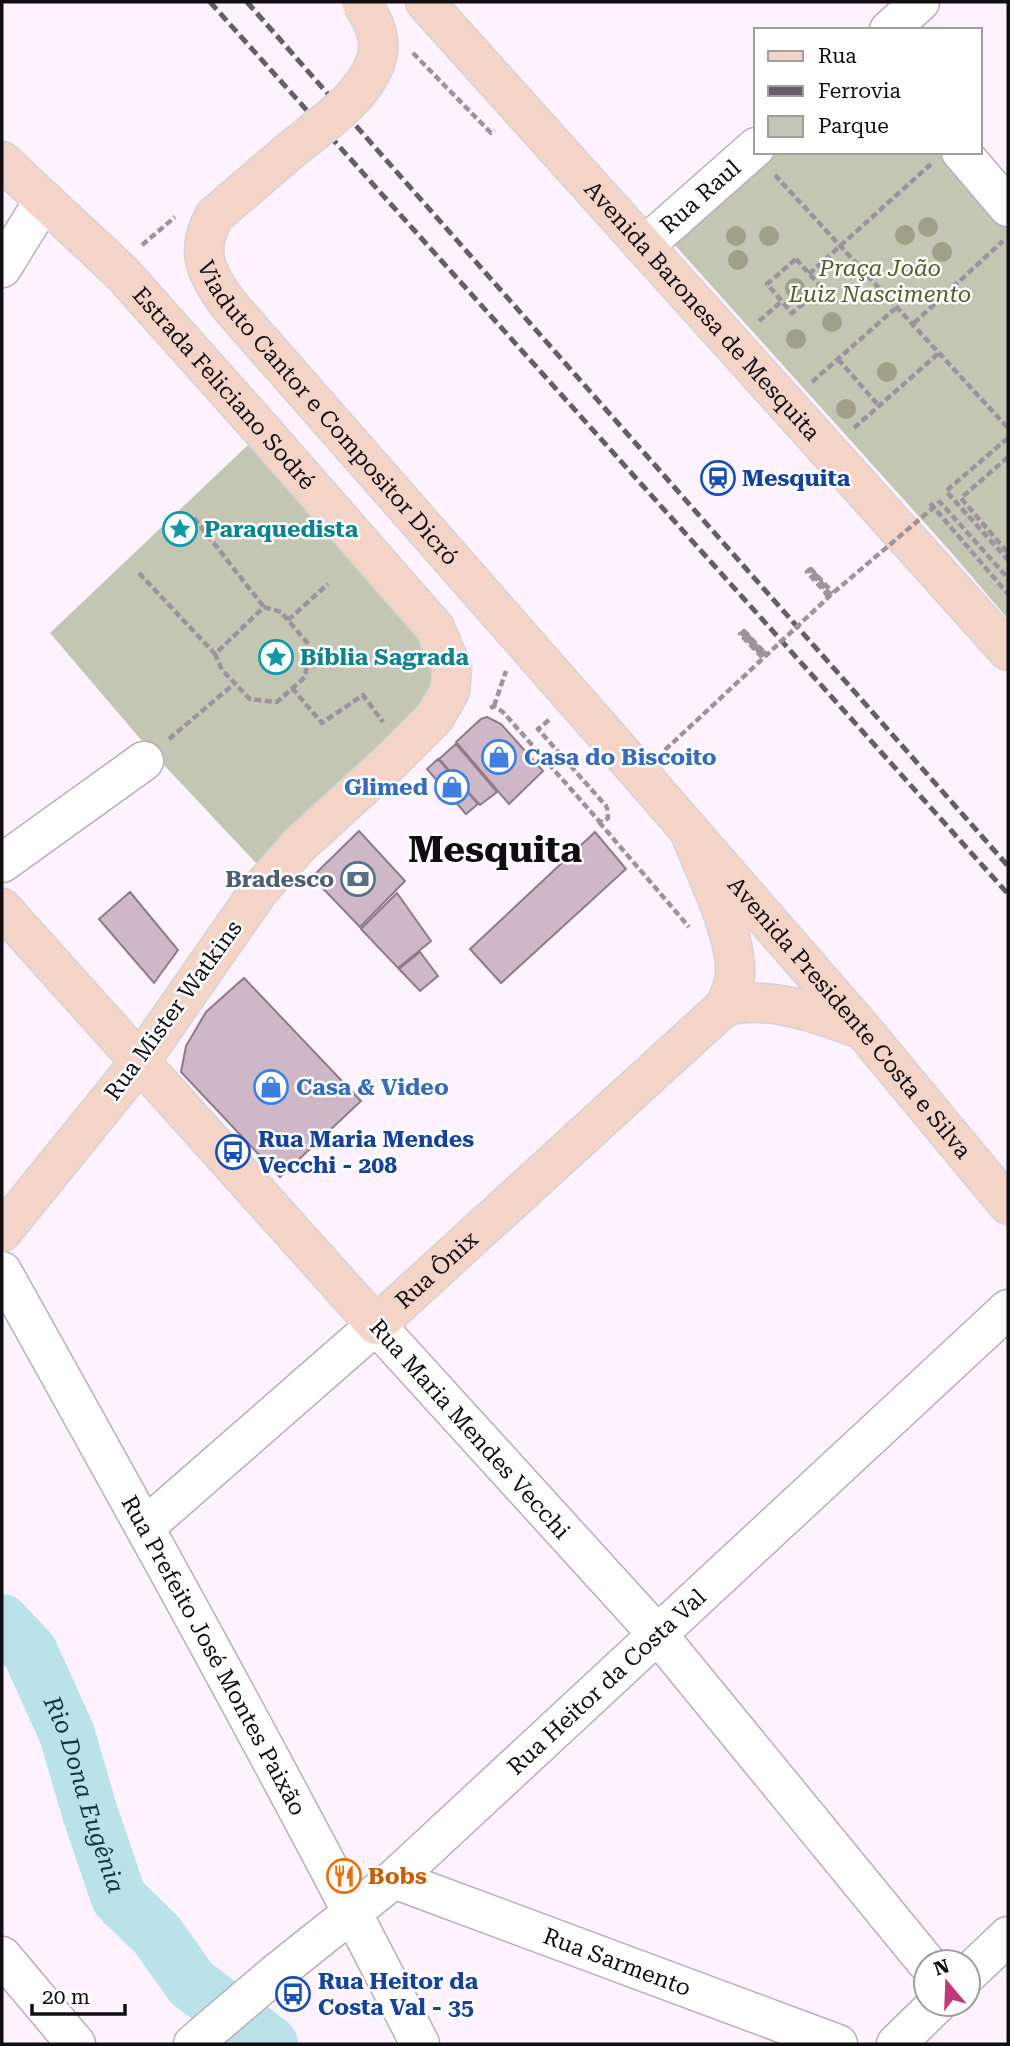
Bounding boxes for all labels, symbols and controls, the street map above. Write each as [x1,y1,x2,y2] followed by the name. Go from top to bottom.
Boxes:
[754,28,982,154] legend
[818,44,857,68] text: Rua
[818,79,902,103] text: Ferrovia
[818,114,889,138] text: Parque
[655,154,746,239] street label: Rua Raul
[578,176,826,447] street label: Avenida Baronesa de Mesquita
[788,255,971,308] park label: Praça João Luiz Nascimento
[192,257,464,571] street label: Viaduto Cantor e Compositor Dicró
[127,282,321,495] street label: Estrada Feliciano Sodré
[699,459,737,497] station icon: Mesquita
[742,465,851,492] place label: Mesquita
[161,510,199,548] place icon: Paraquedista
[204,516,359,543] place label: Paraquedista
[257,638,295,676] place icon: Bíblia Sagrada
[300,644,469,671] place label: Bíblia Sagrada
[480,738,518,776] shop icon: Casa do Biscoito
[524,744,717,771] place label: Casa do Biscoito
[433,768,471,806] shop icon: Glimed
[344,774,428,801] place label: Glimed
[408,828,582,871] district label: Mesquita
[339,860,377,898] bank icon: Bradesco
[225,866,334,893] place label: Bradesco
[722,872,977,1165] street label: Avenida Presidente Costa e Silva
[99,915,248,1105] street label: Rua Mister Watkins
[252,1068,290,1106] shop icon: Casa & Video
[296,1074,449,1101] place label: Casa & Video
[258,1126,474,1179] place label: Rua Maria Mendes Vecchi - 208
[214,1133,252,1171] bus stop icon: Rua Maria Mendes Vecchi - 208
[390,1225,484,1315] street label: Rua Ônix
[364,1314,575,1545] street label: Rua Maria Mendes Vecchi
[116,1491,311,1820] street label: Rua Prefeito José Montes Paixão
[502,1584,711,1781] street label: Rua Heitor da Costa Val
[37,1691,130,1897] water label: Rio Dona Eugênia
[325,1857,363,1895] restaurant icon: Bobs
[368,1863,427,1890] place label: Bobs
[539,1923,695,2002] street label: Rua Sarmento
[912,1948,982,2018] north arrow
[931,1954,953,1981] text: N
[318,1968,479,2021] place label: Rua Heitor da Costa Val - 35
[32,1972,124,2016] scale bar
[274,1975,312,2013] bus stop icon: Rua Heitor da Costa Val - 35
[42,1985,90,2009] text: 20 m

